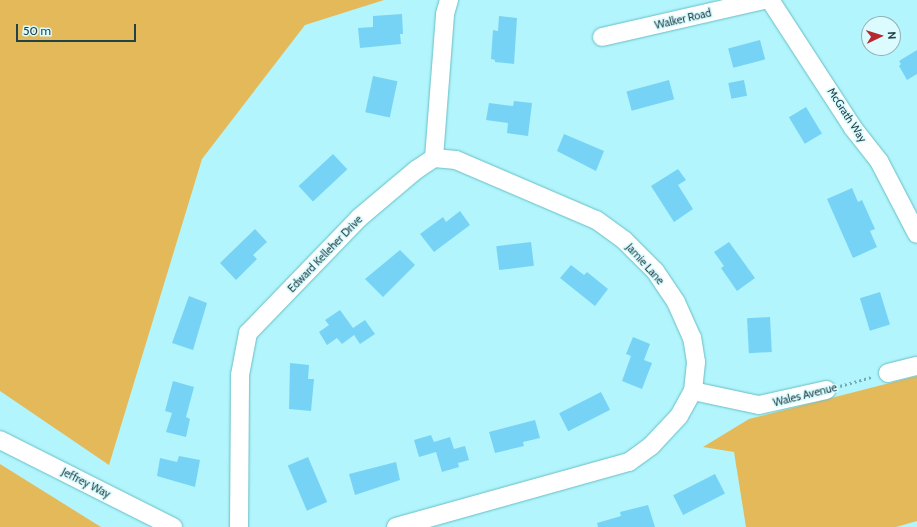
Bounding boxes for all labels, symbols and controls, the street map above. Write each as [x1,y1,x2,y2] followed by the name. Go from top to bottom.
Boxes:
[653,6,713,32] street label: Walker Road
[18,16,138,42] scale bar
[861,16,901,56] north arrow
[23,23,51,38] text: 50 m
[885,31,899,40] text: N
[825,85,869,145] street label: McGrath Way
[285,213,365,295] street label: Edward Kelleher Drive
[623,241,667,287] street label: Jamie Lane
[772,381,838,409] street label: Wales Avenue
[59,465,113,501] street label: Jeffrey Way

